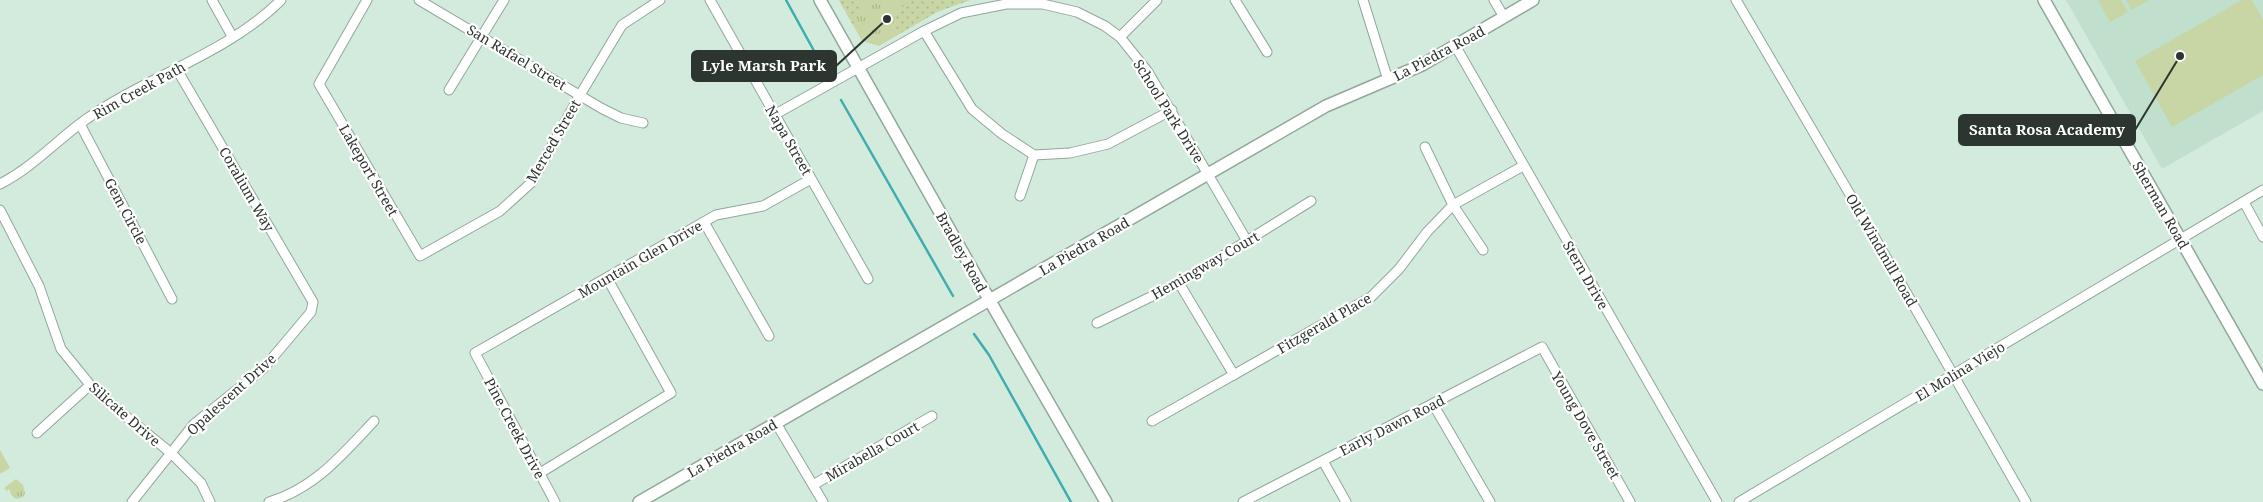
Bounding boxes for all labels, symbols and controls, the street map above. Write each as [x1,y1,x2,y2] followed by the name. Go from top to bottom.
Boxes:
[464,20,570,94] street label: San Rafael Street
[1390,21,1488,85] street label: La Piedra Road
[692,51,836,81] callout: Lyle Marsh Park
[702,55,826,75] text: Lyle Marsh Park
[1129,55,1209,167] street label: School Park Drive
[89,57,189,123] street label: Rim Creek Path
[522,96,584,186] street label: Merced Street
[761,102,817,178] street label: Napa Street
[1959,115,2135,145] callout: Santa Rosa Academy
[1969,119,2125,139] text: Santa Rosa Academy
[335,121,403,219] street label: Lakeport Street
[215,143,279,235] street label: Coralium Way
[2128,158,2194,253] street label: Sherman Road
[101,174,151,248] street label: Gem Circle
[1842,190,1922,310] street label: Old Windmill Road
[932,208,992,296] street label: Bradley Road
[1036,212,1133,279] street label: La Piedra Road
[574,216,706,302] street label: Mountain Glen Drive
[1148,226,1262,304] street label: Hemingway Court
[1559,237,1613,313] street label: Stern Drive
[1273,288,1375,358] street label: Fitzgerald Place
[1912,337,2008,405] street label: El Molina Viejo
[182,349,280,439] street label: Opalescent Drive
[1547,367,1625,482] street label: Young Dove Street
[480,374,550,482] street label: Pine Creek Drive
[85,378,165,450] street label: Silicate Drive
[1336,390,1448,460] street label: Early Dawn Road
[684,414,781,481] street label: La Piedra Road
[822,416,922,486] street label: Mirabella Court

